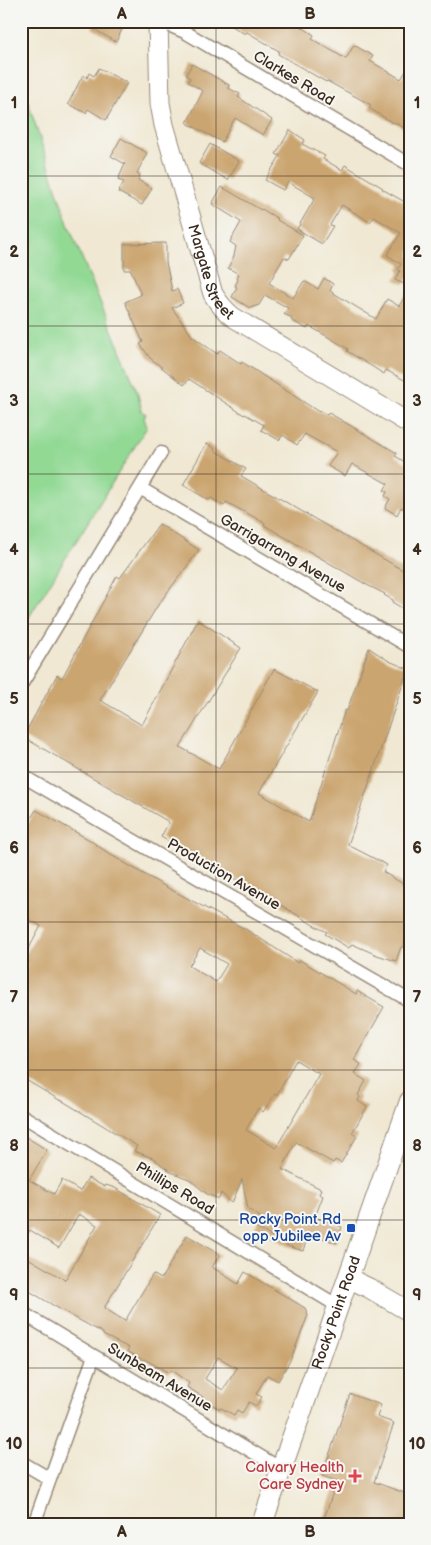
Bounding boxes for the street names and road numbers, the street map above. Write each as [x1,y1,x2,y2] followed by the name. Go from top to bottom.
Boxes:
[250,47,338,110] street label: Clarkes Road
[183,222,238,324] street label: Margate Street
[217,510,349,597] street label: Garrigarrang Avenue
[164,834,284,915] street label: Production Avenue
[132,1158,217,1219] street label: Phillips Road
[308,1253,365,1372] street label: Rocky Point Road
[104,1339,216,1416] street label: Sunbeam Avenue

